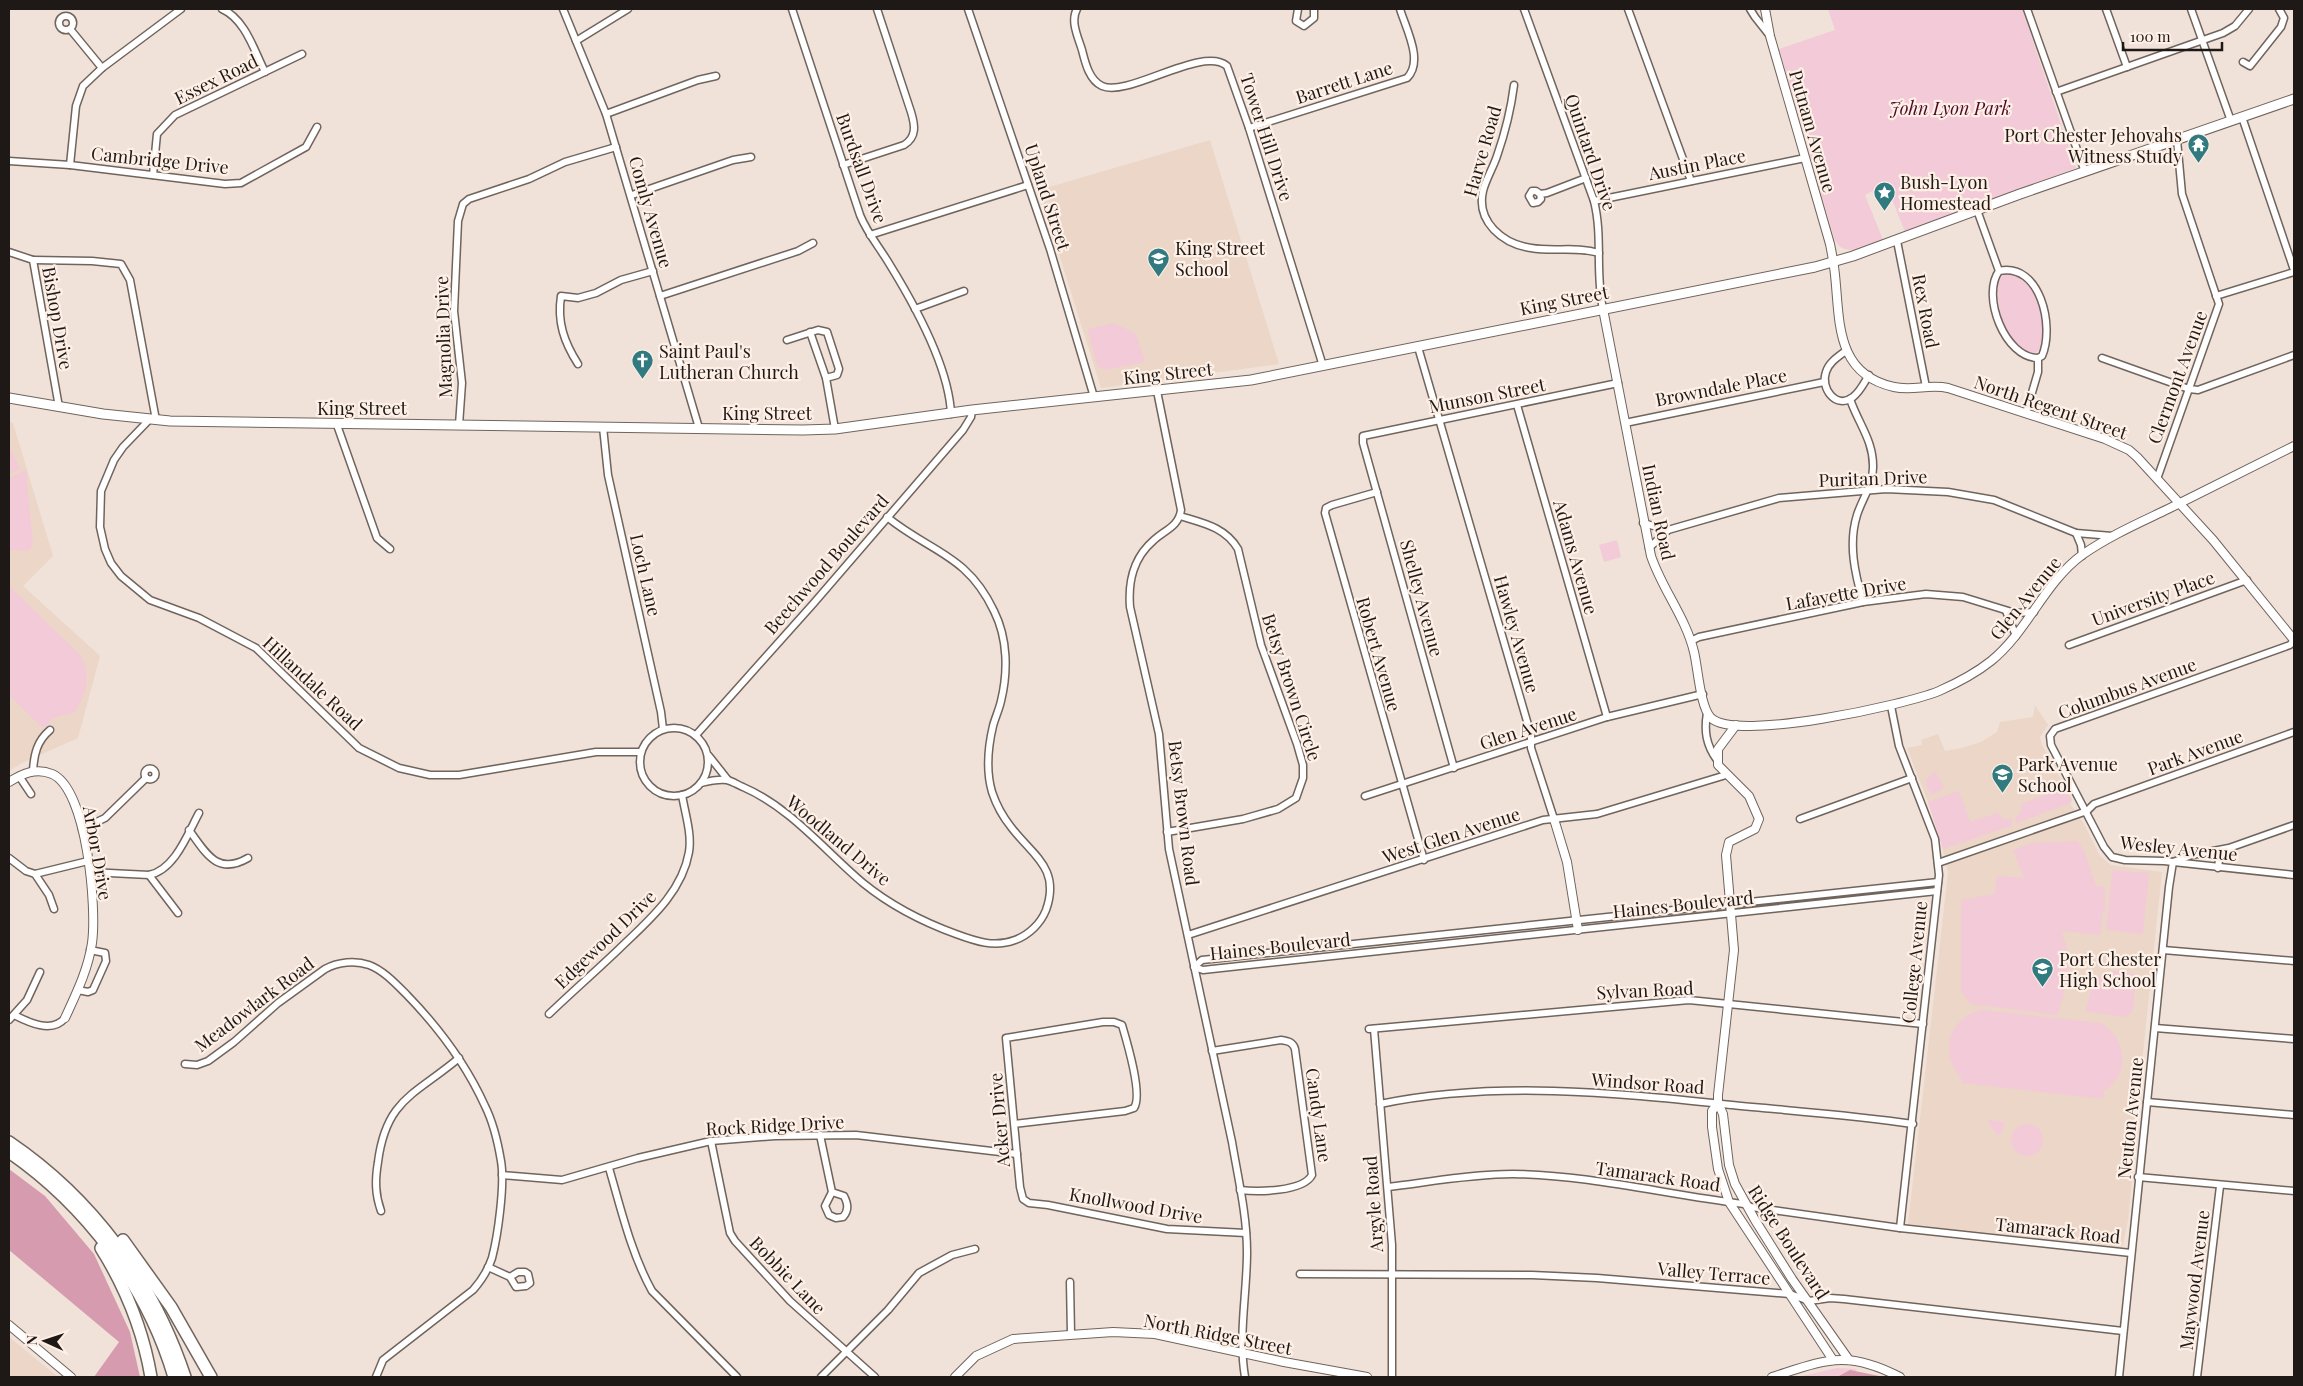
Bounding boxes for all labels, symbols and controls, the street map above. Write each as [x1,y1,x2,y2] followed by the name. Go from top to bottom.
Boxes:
[2123,20,2222,52] scale bar
[2130,26,2171,46] text: 100 m
[170,48,262,110] street label: Essex Road
[1292,55,1396,109] street label: Barrett Lane
[1784,67,1842,195] street label: Putnam Avenue
[1235,70,1299,204] street label: Tower Hill Drive
[1560,91,1622,213] street label: Quintard Drive
[1889,96,2011,120] park label: John Lyon Park
[1458,102,1507,199] street label: Harve Road
[831,110,893,226] street label: Burdsall Drive
[2004,123,2182,168] place label: Port Chester Jehovahs Witness Study
[2186,133,2210,164] temple icon: Port Chester Jehovahs Witness Study
[90,141,230,179] street label: Cambridge Drive
[1020,141,1077,254] street label: Upland Street
[1645,143,1748,185] street label: Austin Place
[624,153,678,271] street label: Comly Avenue
[1900,170,1992,215] place label: Bush-Lyon Homestead
[1872,180,1896,211] place icon: Bush-Lyon Homestead
[1175,236,1266,281] place label: King Street School
[1147,246,1171,277] school or university icon: King Street School
[37,265,79,371] street label: Bishop Drive
[1907,272,1945,351] street label: Rex Road
[429,276,457,398] street label: Magnolia Drive
[1518,280,1611,320] street label: King Street
[2142,307,2212,447] street label: Clermont Avenue
[659,339,799,384] place label: Saint Paul's Lutheran Church
[631,349,655,380] church icon: Saint Paul's Lutheran Church
[1122,356,1215,390] street label: King Street
[1653,362,1789,412] street label: Browndale Place
[1971,370,2131,445] street label: North Regent Street
[1427,372,1548,418] street label: Munson Street
[317,396,408,420] street label: King Street
[722,401,813,425] street label: King Street
[1637,462,1681,563] street label: Indian Road
[1818,464,1928,492] street label: Puritan Drive
[758,488,894,639] street label: Beechwood Boulevard
[1548,496,1604,617] street label: Adams Avenue
[625,532,667,618] street label: Loch Lane
[1395,537,1449,659] street label: Shelley Avenue
[1984,551,2066,645] street label: Glen Avenue
[2088,565,2218,631] street label: University Place
[1784,571,1908,615] street label: Lafayette Drive
[1489,572,1545,696] street label: Hawley Avenue
[1351,594,1407,714] street label: Robert Avenue
[1257,610,1327,764] street label: Betsy Brown Circle
[258,631,368,736] street label: Hillandale Road
[2054,652,2200,724] street label: Columbus Avenue
[1476,701,1580,755] street label: Glen Avenue
[2144,724,2246,780] street label: Park Avenue
[1163,739,1205,888] street label: Betsy Brown Road
[2018,752,2118,797] place label: Park Avenue School
[1990,762,2014,793] school or university icon: Park Avenue School
[781,789,896,891] street label: Woodland Drive
[1378,801,1523,869] street label: West Glen Avenue
[78,803,118,902] street label: Arbor Drive
[2118,830,2239,866] street label: Wesley Avenue
[549,884,661,994] street label: Edgewood Drive
[1611,885,1755,923] street label: Haines Boulevard
[1896,900,1932,1024] street label: College Avenue
[1208,927,1352,965] street label: Haines Boulevard
[2059,947,2161,992] place label: Port Chester High School
[189,951,319,1057] street label: Meadowlark Road
[2031,957,2055,988] school or university icon: Port Chester High School
[1596,975,1695,1005] street label: Sylvan Road
[2112,1056,2148,1180] street label: Neuton Avenue
[1301,1066,1337,1164] street label: Candy Lane
[1590,1067,1706,1099] street label: Windsor Road
[983,1072,1015,1169] street label: Acker Drive
[705,1109,845,1141] street label: Rock Ridge Drive
[1358,1154,1388,1254] street label: Argyle Road
[1594,1155,1722,1197] street label: Tamarack Road
[1743,1180,1835,1304] street label: Ridge Boulevard
[1067,1181,1205,1229] street label: Knollwood Drive
[2174,1209,2214,1351] street label: Maywood Avenue
[1994,1211,2122,1249] street label: Tamarack Road
[745,1231,831,1319] street label: Bobbie Lane
[1656,1256,1771,1290] street label: Valley Terrace
[1142,1308,1295,1360] street label: North Ridge Street
[20,1316,70,1366] north arrow
[22,1335,41,1346] text: N

